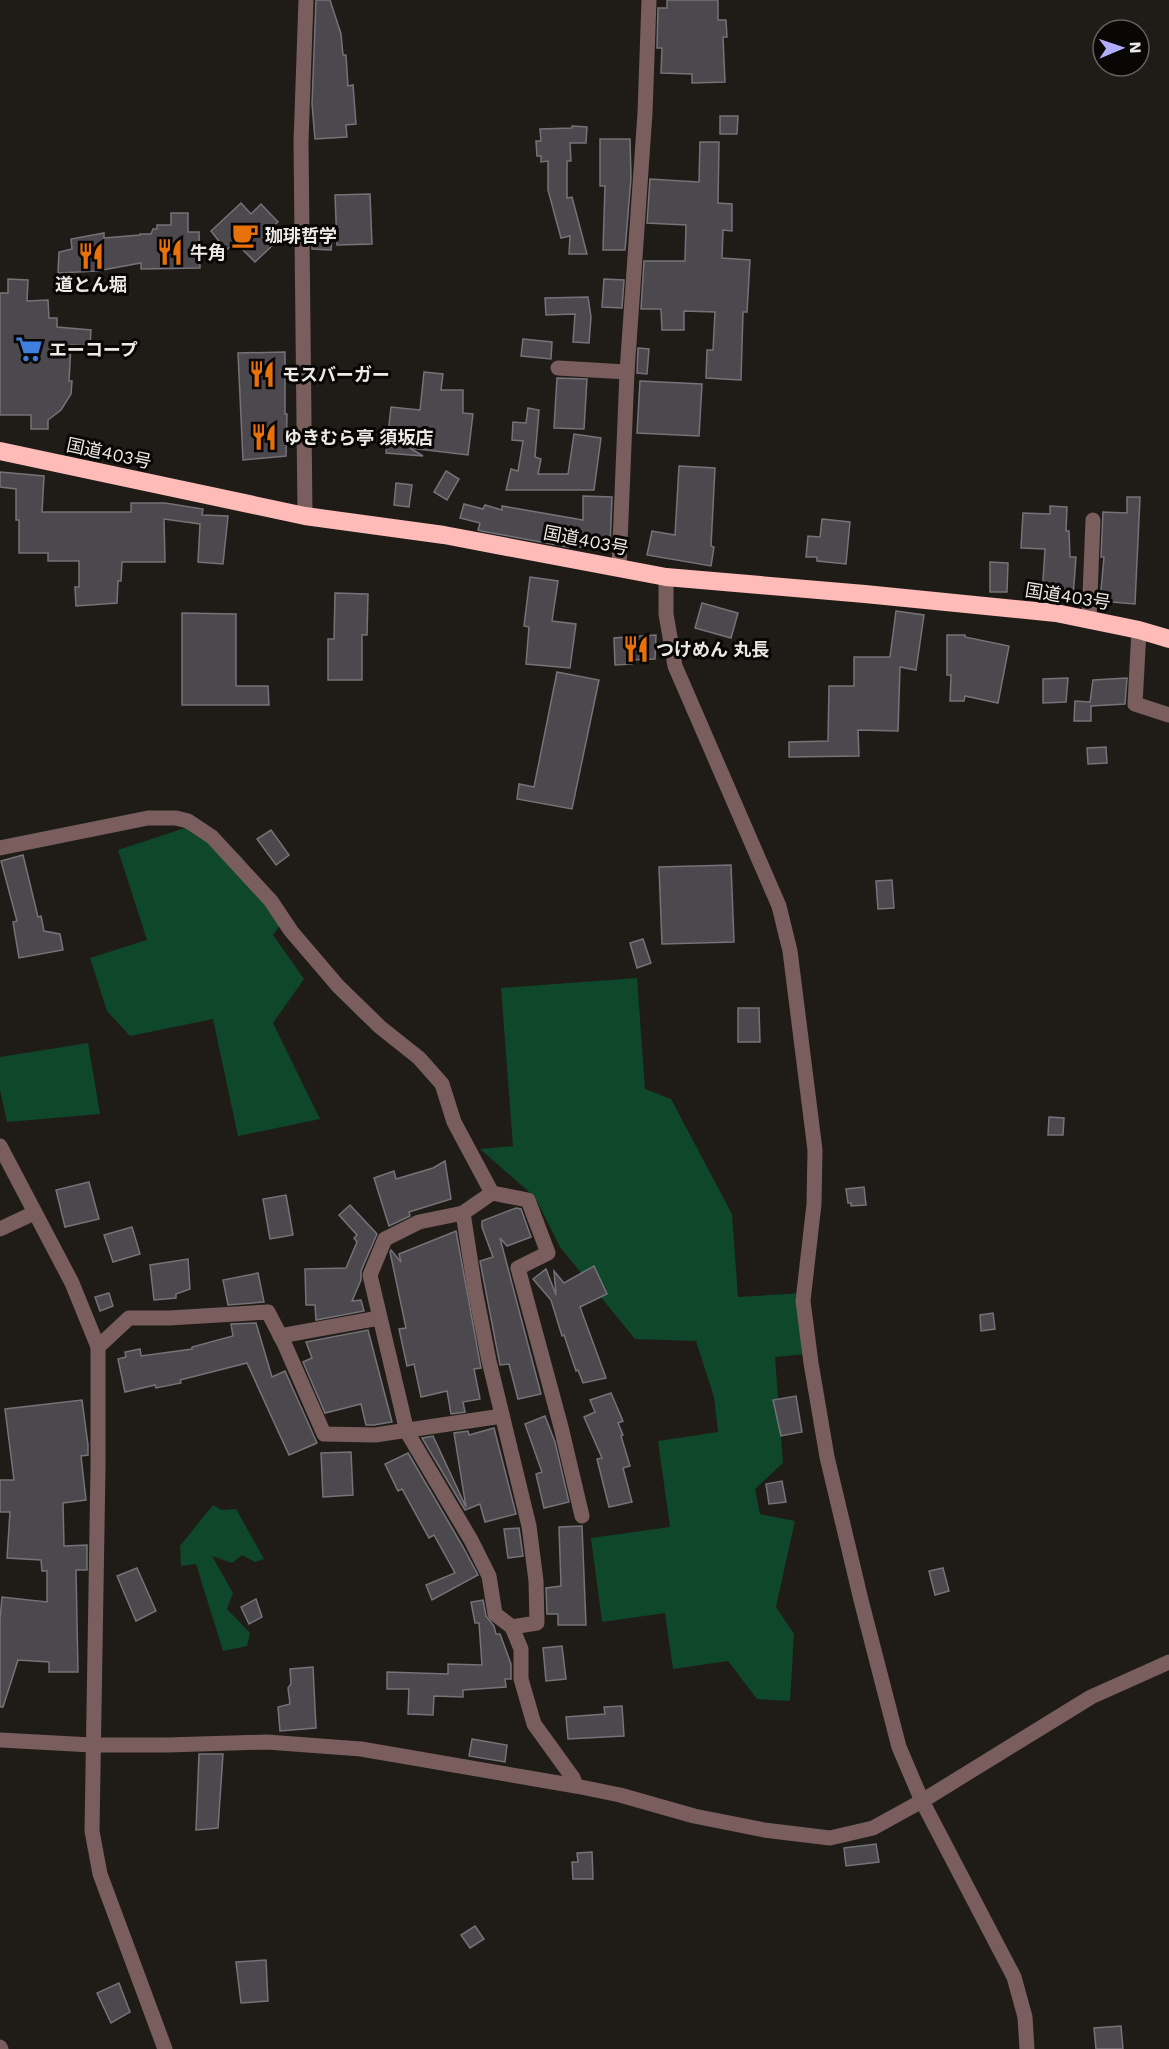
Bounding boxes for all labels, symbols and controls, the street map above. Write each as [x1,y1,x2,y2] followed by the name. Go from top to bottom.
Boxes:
[1091,18,1151,78] north arrow
[1126,41,1145,54] text: N
[230,220,260,250] cafe icon: 珈琲哲学
[265,225,337,246] place label: 珈琲哲学
[155,237,185,267] restaurant icon: 牛角
[76,241,106,271] restaurant icon: 道とん堀
[190,242,226,263] place label: 牛角
[55,274,127,295] place label: 道とん堀
[14,334,44,364] supermarket icon: エーコープ
[49,339,138,360] place label: エーコープ
[247,359,277,389] restaurant icon: モスバーガー
[282,364,390,385] place label: モスバーガー
[249,422,279,452] restaurant icon: ゆきむら亭 須坂店
[284,427,433,448] place label: ゆきむら亭 須坂店
[65,434,153,472] street label: 国道403号
[542,521,630,559] street label: 国道403号
[1024,579,1112,613] street label: 国道403号
[621,634,651,664] restaurant icon: つけめん 丸長
[656,639,769,660] place label: つけめん 丸長

